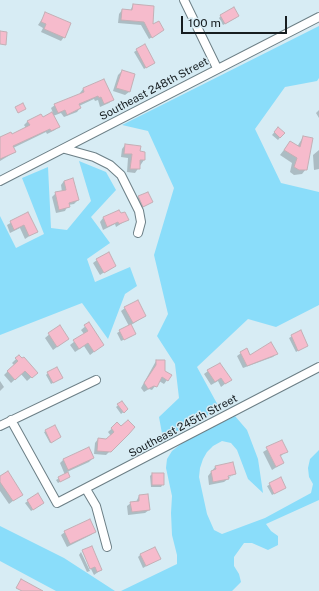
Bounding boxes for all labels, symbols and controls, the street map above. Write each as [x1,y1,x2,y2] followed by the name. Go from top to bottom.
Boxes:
[183,8,289,34] scale bar
[188,16,221,30] text: 100 m
[97,55,211,123] street label: Southeast 248th Street
[126,392,240,460] street label: Southeast 245th Street

